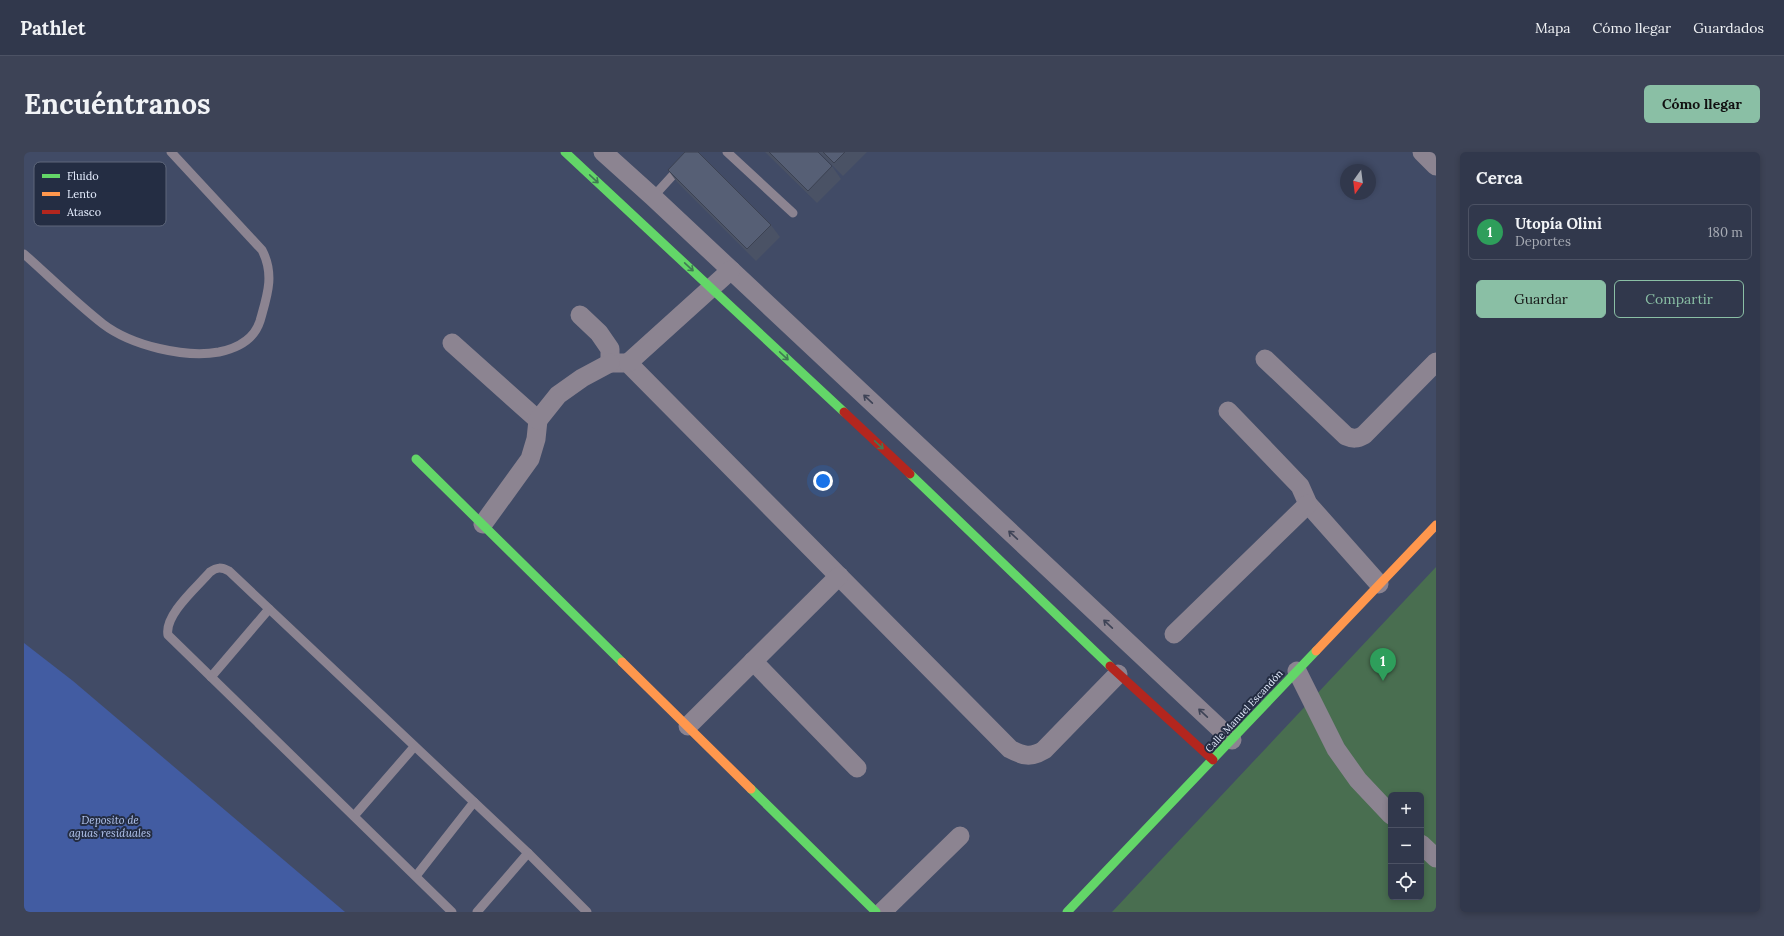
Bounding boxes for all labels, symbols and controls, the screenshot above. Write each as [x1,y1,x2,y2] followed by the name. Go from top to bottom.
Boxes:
[20,16,85,40] text: Pathlet
[1535,19,1571,37] text: Mapa
[1593,19,1671,37] text: Cómo llegar
[1693,19,1764,37] text: Guardados
[1644,85,1760,123] button: Cómo llegar
[24,86,211,122] text: Encuéntranos
[34,162,166,226] legend
[1340,164,1376,200] north arrow
[1476,167,1523,189] text: Cerca
[67,169,99,183] text: Fluido
[588,174,599,183] one-way arrow
[67,187,97,201] text: Lento
[66,205,101,219] text: Atasco
[1515,214,1602,233] text: Utopía Olini
[1487,224,1493,241] text: 1
[1708,224,1743,241] text: 180 m
[1515,233,1571,250] text: Deportes
[684,262,694,272] one-way arrow
[1476,280,1606,318] button: Guardar
[1614,280,1744,318] button: Compartir
[779,351,789,361] one-way arrow
[863,394,873,403] one-way arrow
[874,440,884,449] one-way arrow
[813,471,833,491] your location
[1008,531,1019,540] one-way arrow
[1103,619,1113,629] one-way arrow
[1370,648,1396,681] pin: 1
[1202,667,1286,755] street label: Calle Manuel Escandón
[1198,708,1208,718] one-way arrow
[1388,792,1424,900] map controls
[1388,792,1424,828] button: +
[69,813,151,840] water label: Deposito de aguas residuales
[1388,828,1424,864] button: −
[1388,864,1424,900] button: locate

